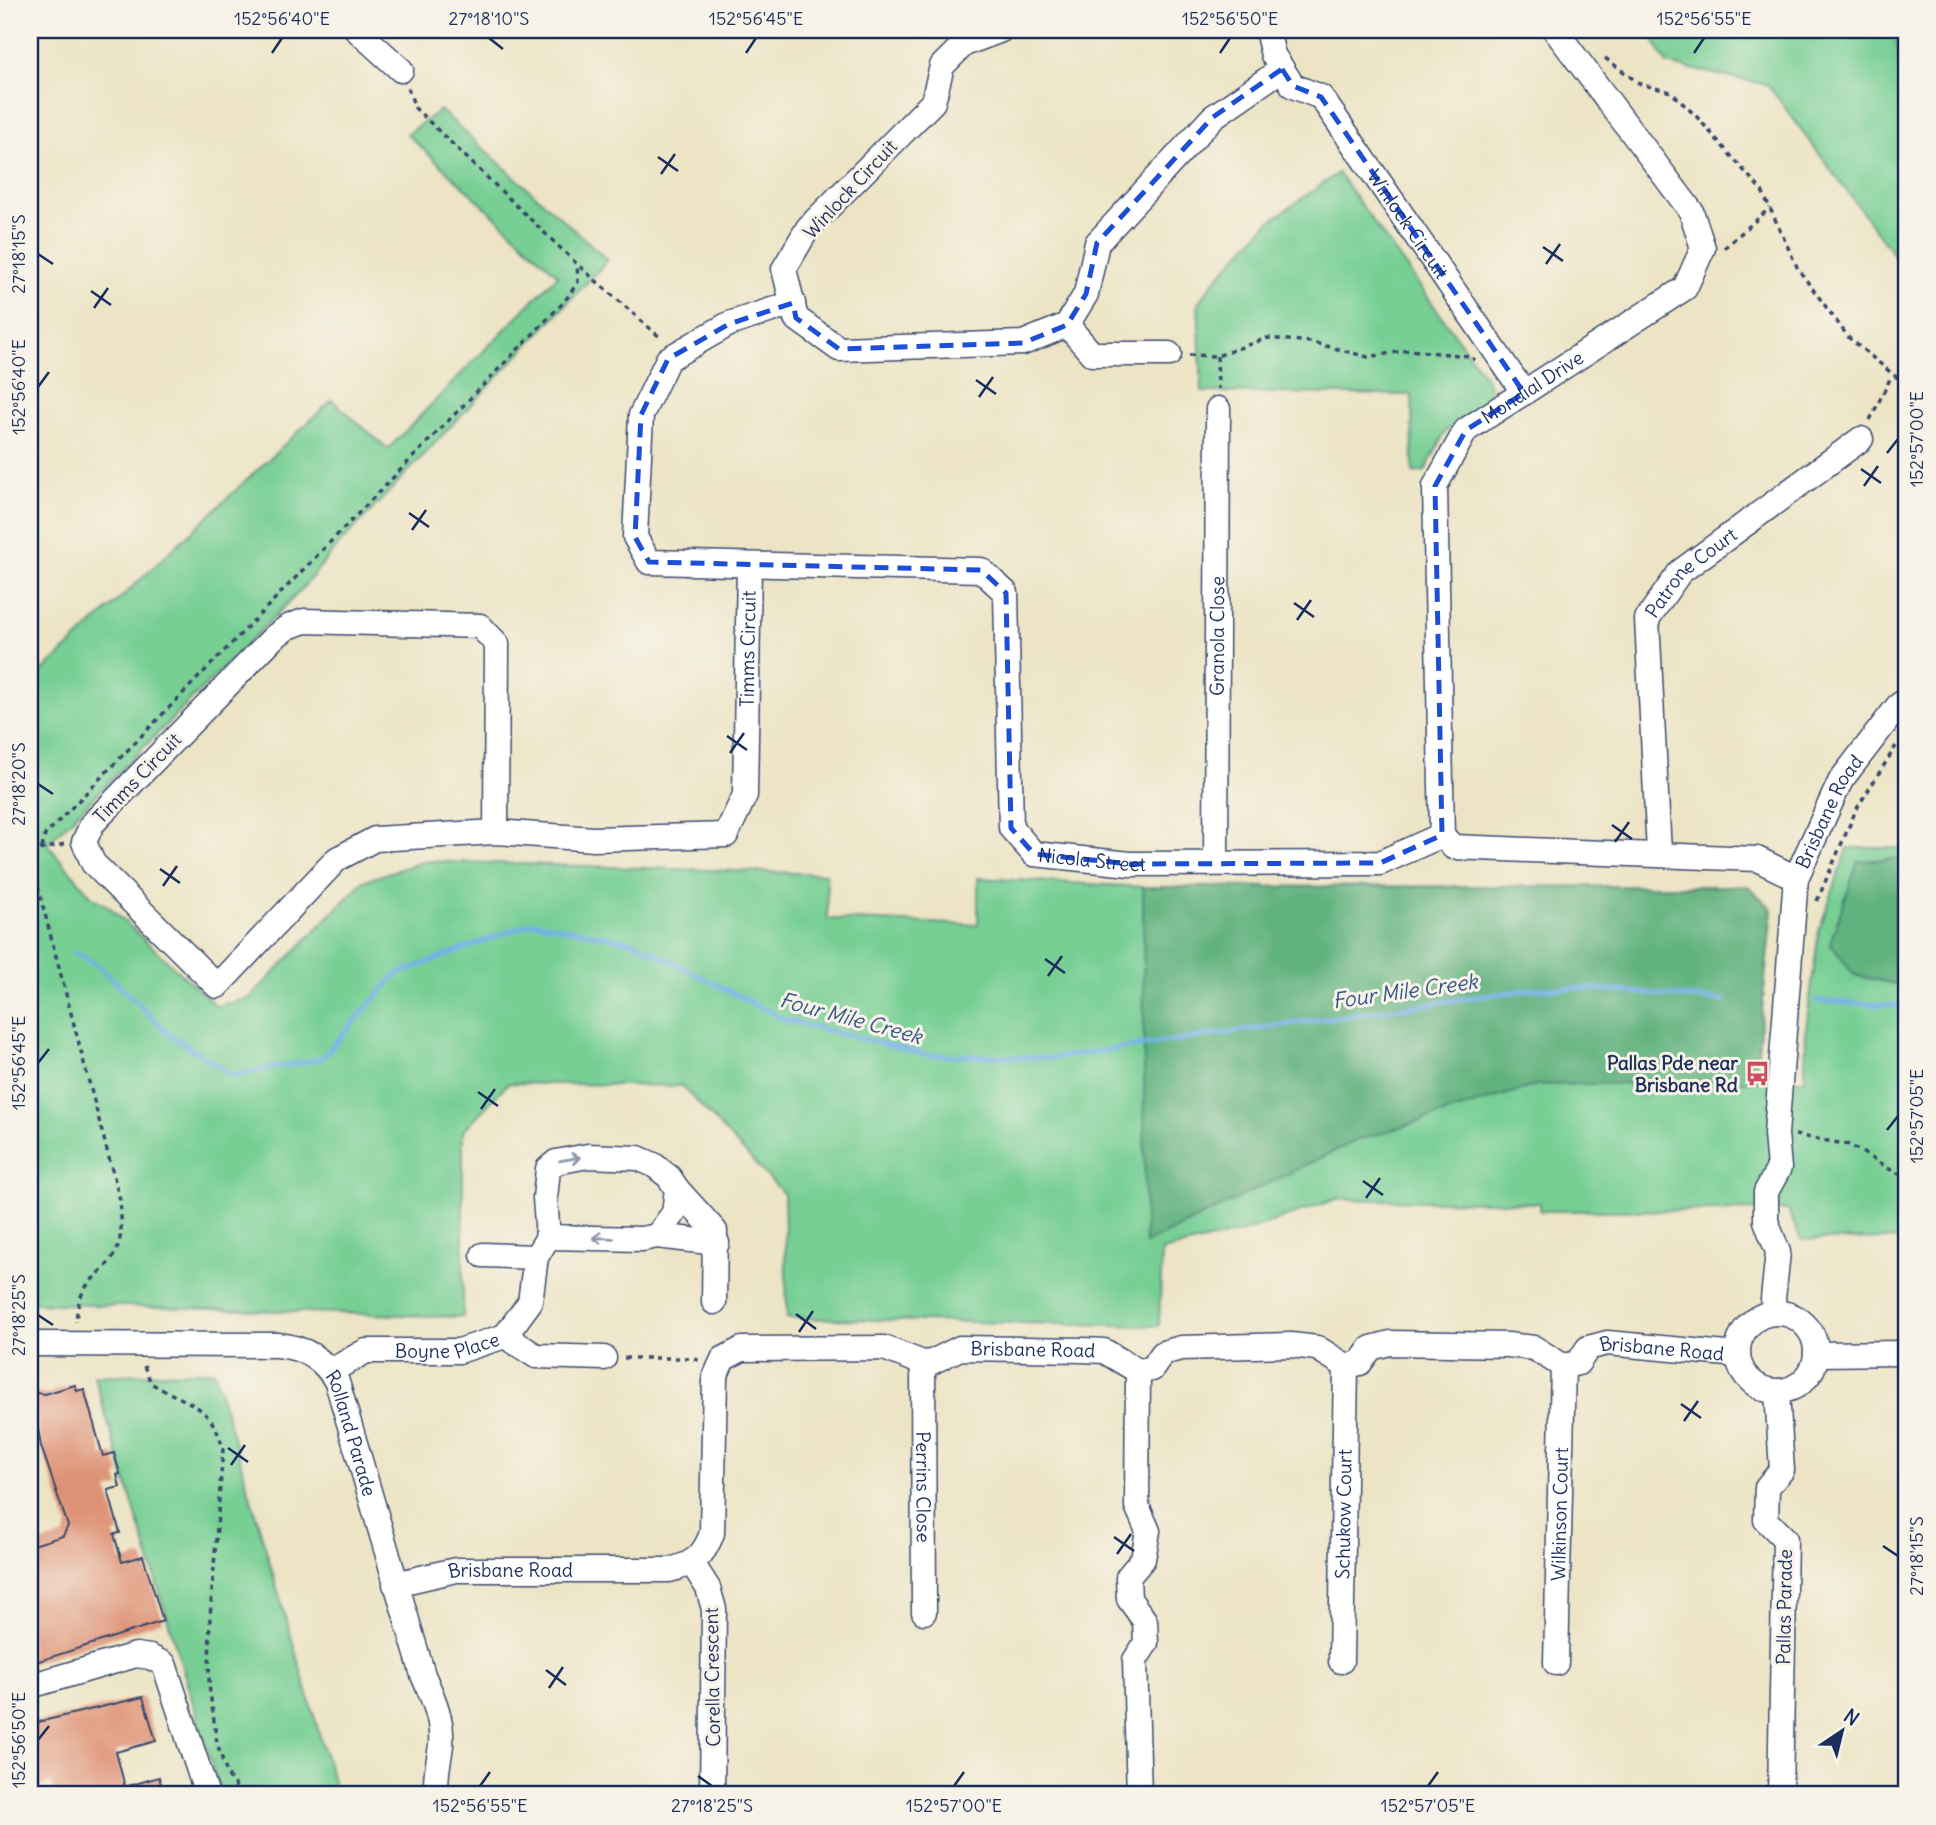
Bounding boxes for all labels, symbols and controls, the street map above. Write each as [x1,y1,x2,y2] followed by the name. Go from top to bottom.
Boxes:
[234,7,330,30] text: 152°56'40"E
[449,7,529,30] text: 27°18'10"S
[709,7,803,30] text: 152°56'45"E
[1182,7,1278,30] text: 152°56'50"E
[1657,7,1751,30] text: 152°56'55"E
[798,134,902,244] street label: Winlock Circuit
[1362,165,1454,283] street label: Winlock Circuit
[7,214,30,294] text: 27°18'15"S
[7,339,30,435] text: 152°56'40"E
[1477,345,1588,429] street label: Mondial Drive
[1905,391,1928,487] text: 152°57'00"E
[1640,522,1742,622] street label: Patrone Court
[1205,576,1229,696] street label: Granola Close
[735,590,761,707] street label: Timms Circuit
[88,728,186,828] street label: Timms Circuit
[7,742,30,826] text: 27°18'20"S
[1790,750,1868,872] street label: Brisbane Road
[1037,843,1146,876] street label: Nicola Street
[1331,967,1481,1015] water label: Four Mile Creek
[777,986,926,1050] water label: Four Mile Creek
[7,1016,30,1110] text: 152°56'45"E
[1607,1051,1738,1097] place label: Pallas Pde near Brisbane Rd
[1744,1060,1772,1088] bus stop icon: Pallas Pde near Brisbane Rd
[1905,1069,1928,1163] text: 152°57'05"E
[558,1152,581,1165] one-way arrow
[592,1232,615,1245] one-way arrow
[7,1274,30,1356] text: 27°18'25"S
[395,1327,502,1364] street label: Boyne Place
[1597,1330,1725,1366] street label: Brisbane Road
[970,1336,1096,1363] street label: Brisbane Road
[321,1365,382,1499] street label: Rolland Parade
[911,1431,936,1543] street label: Perrins Close
[1546,1447,1573,1581] street label: Wilkinson Court
[1330,1449,1357,1579] street label: Schukow Court
[1905,1516,1928,1596] text: 27°18'15"S
[1771,1549,1797,1665] street label: Pallas Parade
[445,1557,573,1583] street label: Brisbane Road
[699,1607,725,1747] street label: Corella Crescent
[7,1692,30,1788] text: 152°56'50"E
[1806,1696,1876,1766] north arrow
[1839,1703,1864,1731] text: N
[433,1794,527,1817] text: 152°56'55"E
[671,1794,753,1817] text: 27°18'25"S
[906,1794,1002,1817] text: 152°57'00"E
[1381,1794,1475,1817] text: 152°57'05"E

